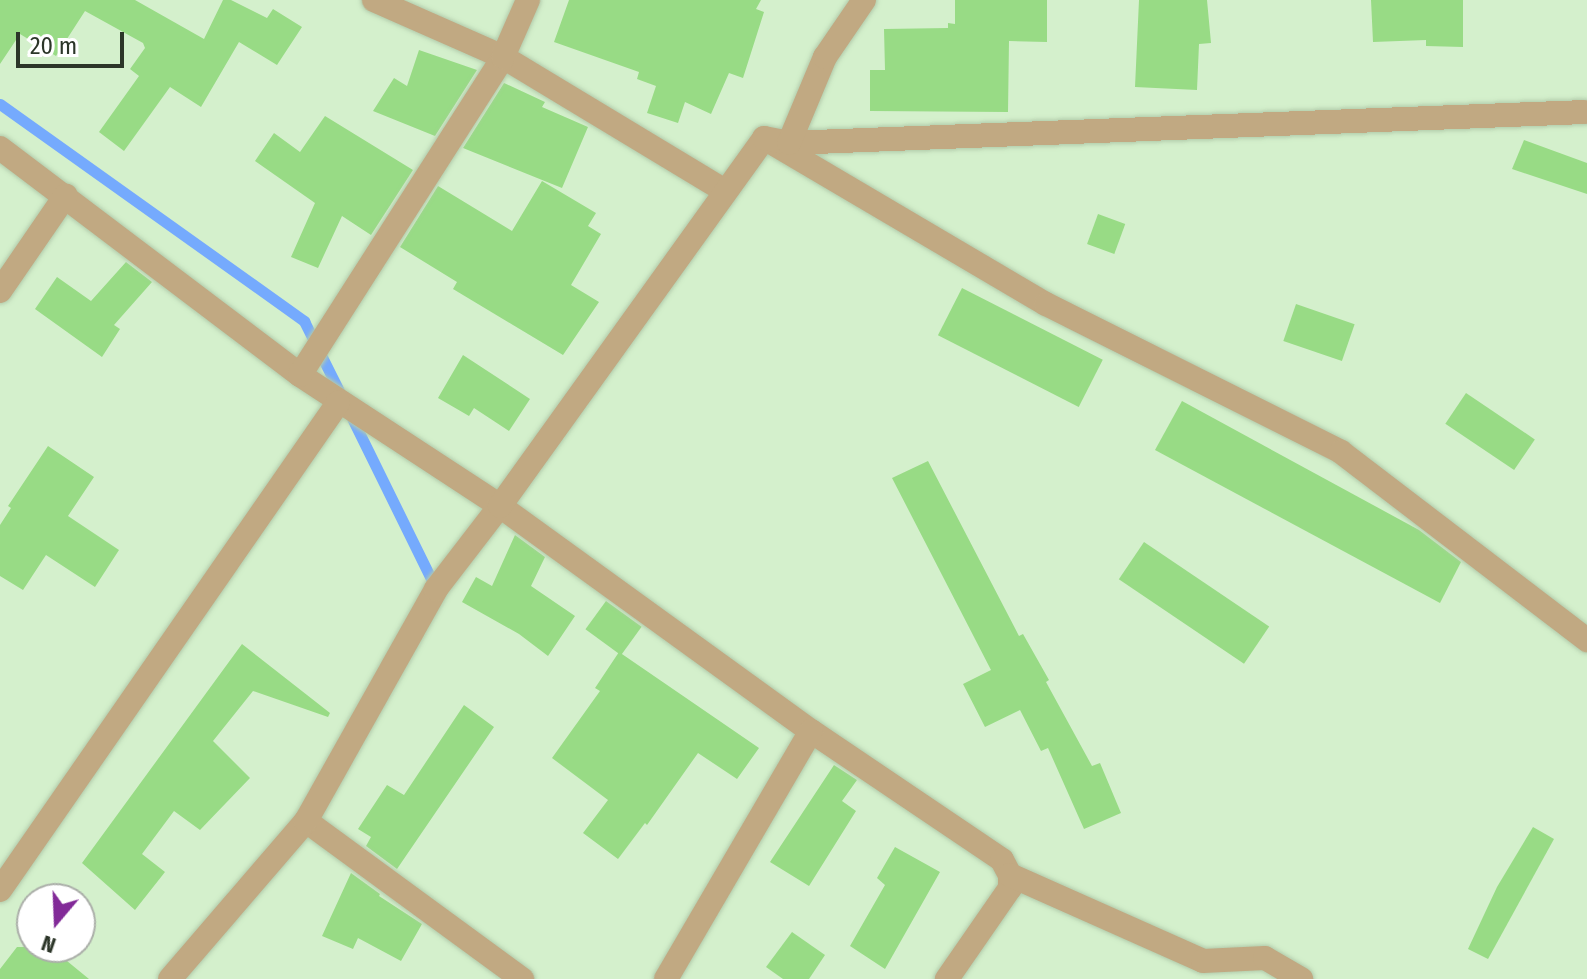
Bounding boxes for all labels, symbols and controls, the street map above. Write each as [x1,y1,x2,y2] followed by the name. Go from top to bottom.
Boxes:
[20,16,128,66] scale bar
[30,32,77,60] text: 20 m
[16,883,96,963] north arrow
[38,929,59,959] text: N

